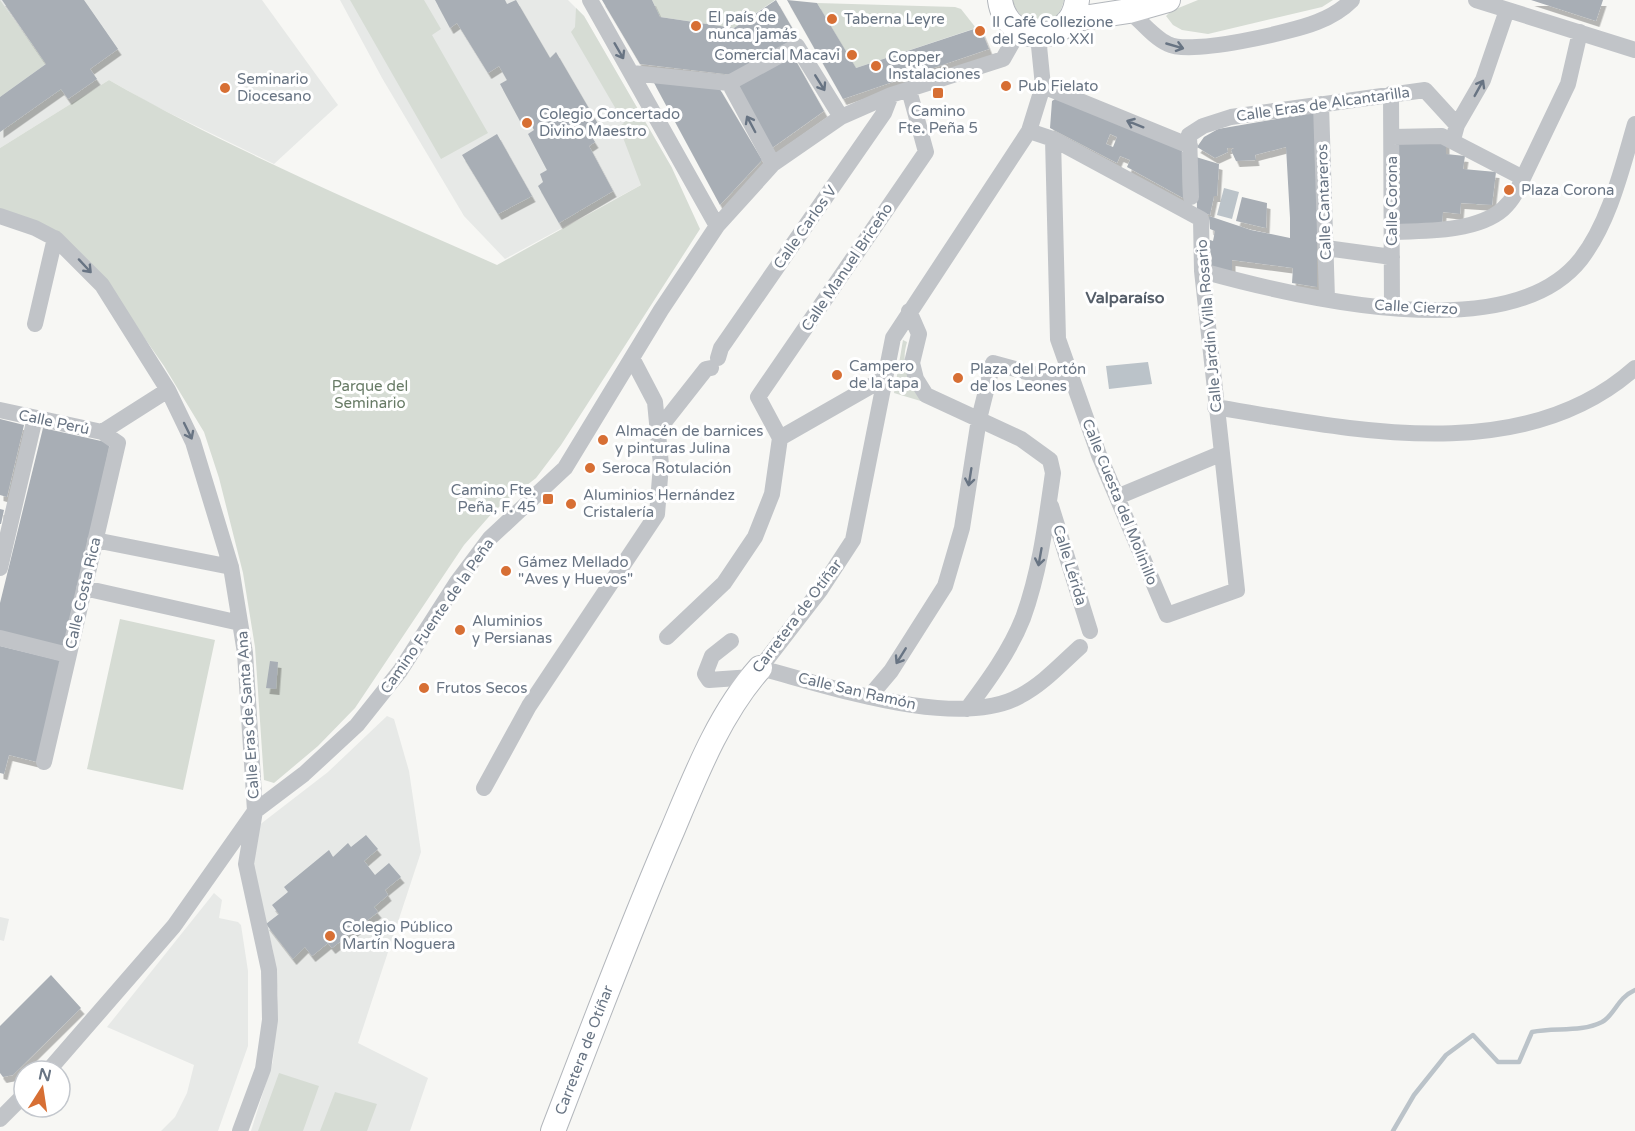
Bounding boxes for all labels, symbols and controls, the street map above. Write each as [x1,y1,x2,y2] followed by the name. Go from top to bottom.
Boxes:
[708,8,797,43] place label: El país de nunca jamás
[844,10,945,28] place label: Taberna Leyre
[825,12,839,26] marker: Taberna Leyre
[992,13,1113,48] place label: Il Café Collezione del Secolo XXI
[689,19,703,33] marker: El país de nunca jamás
[973,24,987,38] marker: Il Café Collezione del Secolo XXI
[1165,40,1184,52] one-way arrow
[613,42,625,59] one-way arrow
[714,46,840,64] place label: Comercial Macavi
[845,48,859,62] marker: Comercial Macavi
[888,48,980,83] place label: Copper Instalaciones
[869,59,883,73] marker: Copper Instalaciones
[237,70,311,105] place label: Seminario Diocesano
[815,74,827,91] one-way arrow
[1018,77,1098,95] place label: Pub Fielato
[999,79,1013,93] marker: Pub Fielato
[1474,79,1485,97] one-way arrow
[218,81,232,95] marker: Seminario Diocesano
[1235,83,1411,125] street label: Calle Eras de Alcantarilla
[931,86,945,100] marker: Camino Fte. Peña 5
[898,102,978,137] place label: Camino Fte. Peña 5
[539,105,680,140] place label: Colegio Concertado Divino Maestro
[520,116,534,130] marker: Colegio Concertado Divino Maestro
[745,116,757,133] one-way arrow
[1127,118,1145,129] one-way arrow
[1313,143,1335,261] street label: Calle Cantareros
[1383,156,1401,246] street label: Calle Corona
[770,181,841,272] street label: Calle Carlos V
[1521,181,1614,199] place label: Plaza Corona
[1502,183,1516,197] marker: Plaza Corona
[797,200,897,334] street label: Calle Manuel Briceño
[1192,239,1226,413] street label: Calle Jardín Villa Rosario
[77,259,92,274] one-way arrow
[1086,288,1165,308] district label: Valparaíso
[1374,296,1458,318] street label: Calle Cierzo
[849,357,919,392] place label: Campero de la tapa
[970,360,1086,395] place label: Plaza del Portón de los Leones
[830,368,844,382] marker: Campero de la tapa
[951,371,965,385] marker: Plaza del Portón de los Leones
[332,377,408,412] park label: Parque del Seminario
[17,406,91,438] street label: Calle Perú
[1078,416,1162,588] street label: Calle Cuesta del Molinillo
[183,421,194,439] one-way arrow
[615,422,764,457] place label: Almacén de barnices y pinturas Julina
[596,433,610,447] marker: Almacén de barnices y pinturas Julina
[602,459,731,477] place label: Seroca Rotulación
[583,461,597,475] marker: Seroca Rotulación
[965,467,976,486] one-way arrow
[451,481,536,516] place label: Camino Fte. Peña, F. 45
[583,486,735,521] place label: Aluminios Hernández Cristalería
[541,492,555,506] marker: Camino Fte. Peña, F. 45
[564,497,578,511] marker: Aluminios Hernández Cristalería
[1049,523,1091,607] street label: Calle Lérida
[61,535,105,651] street label: Calle Costa Rica
[376,535,498,697] street label: Camino Fuente de la Peña
[1035,547,1046,567] one-way arrow
[518,553,633,588] place label: Gámez Mellado "Aves y Huevos"
[748,555,846,676] street label: Carretera de Otíñar
[499,564,513,578] marker: Gámez Mellado "Aves y Huevos"
[472,612,552,647] place label: Aluminios y Persianas
[453,623,467,637] marker: Aluminios y Persianas
[233,630,263,800] street label: Calle Eras de Santa Ana
[894,647,906,664] one-way arrow
[796,669,918,713] street label: Calle San Ramón
[436,679,527,697] place label: Frutos Secos
[417,681,431,695] marker: Frutos Secos
[342,918,455,953] place label: Colegio Público Martín Noguera
[323,929,337,943] marker: Colegio Público Martín Noguera
[551,982,617,1117] street label: Carretera de Otíñar
[12,1059,72,1119] north arrow
[37,1064,53,1086] text: N

